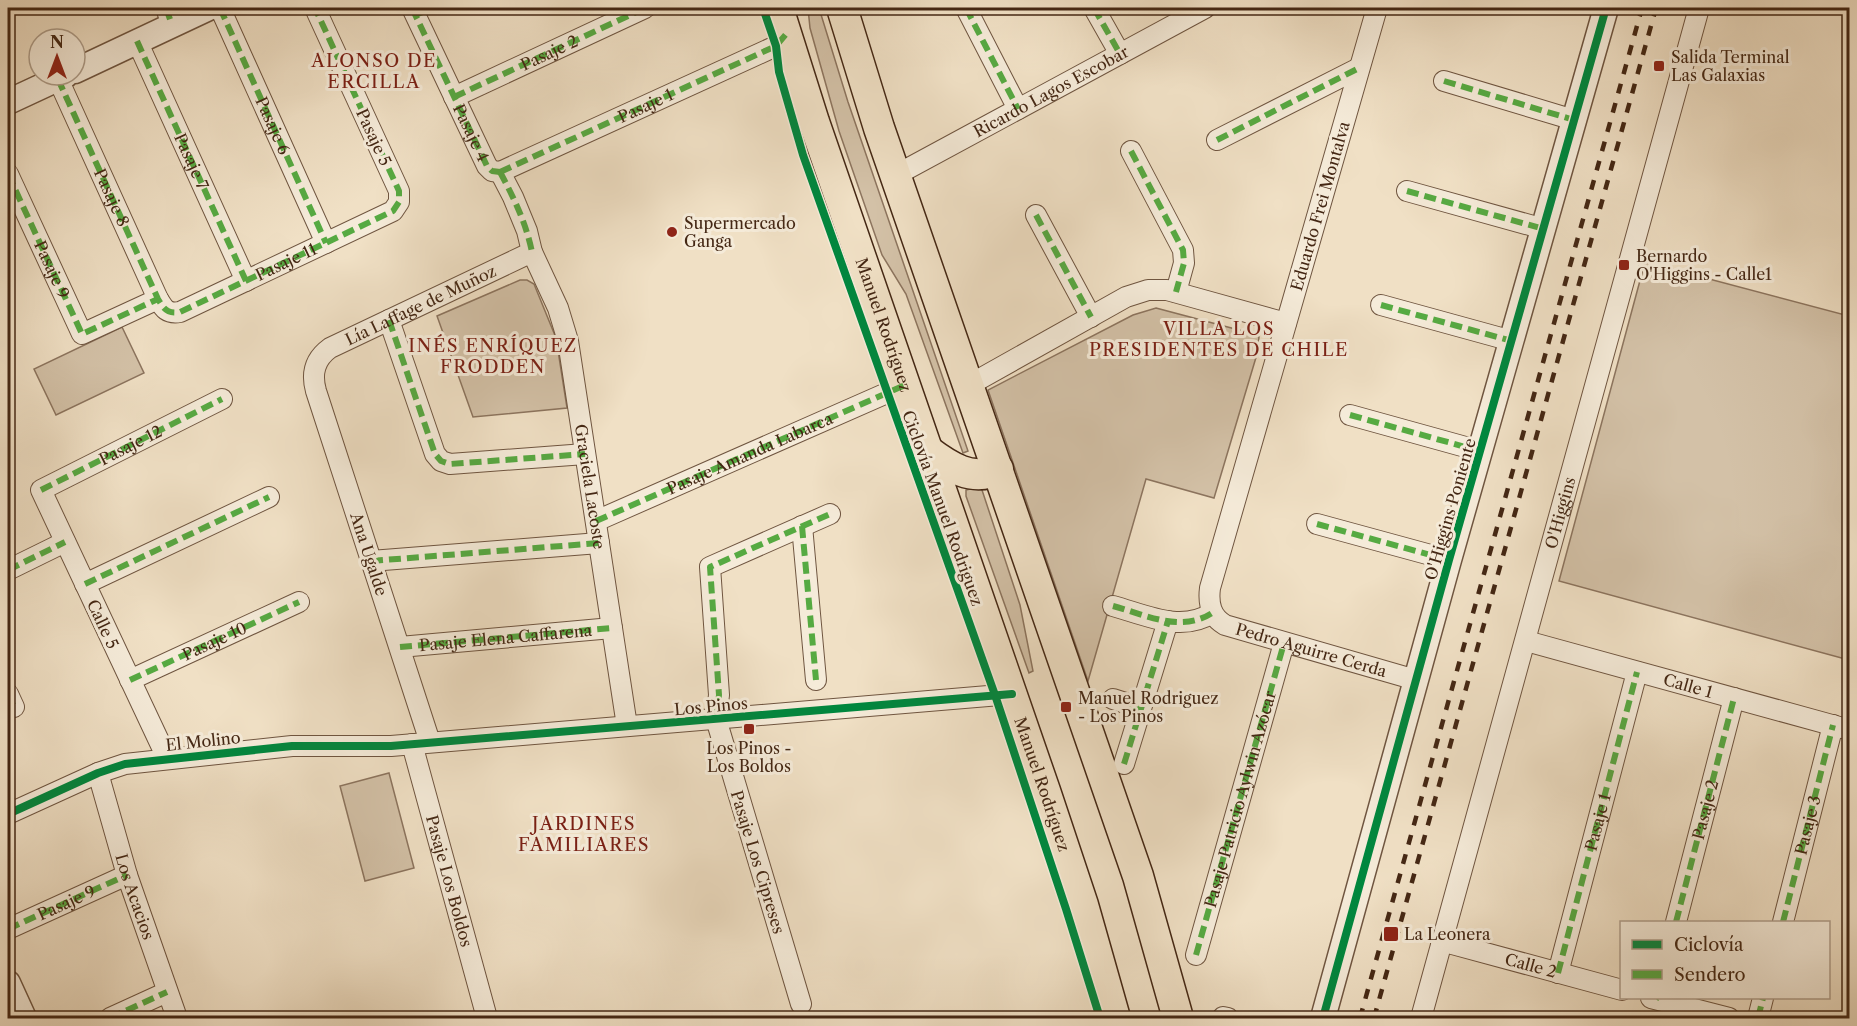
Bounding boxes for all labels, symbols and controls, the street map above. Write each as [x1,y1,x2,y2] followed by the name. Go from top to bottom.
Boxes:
[27,27,87,87] north arrow
[517,31,581,75] street label: Pasaje 2
[50,32,64,52] text: N
[970,41,1132,141] street label: Ricardo Lagos Escobar
[1671,47,1790,85] place label: Salida Terminal Las Galaxias
[310,50,437,93] district label: ALONSO DE ERCILLA
[1652,59,1666,73] marker: Salida Terminal Las Galaxias
[615,84,677,127] street label: Pasaje 1
[251,94,295,158] street label: Pasaje 6
[449,101,493,165] street label: Pasaje 4
[352,105,396,169] street label: Pasaje 5
[1286,118,1354,293] street label: Eduardo Frei Montalva
[170,130,213,193] street label: Pasaje 7
[90,165,134,229] street label: Pasaje 8
[684,213,796,251] place label: Supermercado Ganga
[665,225,679,239] marker: Supermercado Ganga
[30,237,74,301] street label: Pasaje 9
[252,239,320,285] street label: Pasaje 11
[1636,246,1772,284] place label: Bernardo O'Higgins - Calle1
[852,255,916,394] street label: Manuel Rodríguez
[1617,258,1631,272] marker: Bernardo O'Higgins - Calle1
[342,261,499,349] street label: Lía Laffage de Muñoz
[1089,318,1349,361] district label: VILLA LOS PRESIDENTES DE CHILE
[408,334,578,378] district label: INÉS ENRÍQUEZ FRODDEN
[664,408,836,499] street label: Pasaje Amanda Labarca
[898,408,988,608] street label: Ciclovía Manuel Rodriguez
[96,421,165,469] street label: Pasaje 12
[571,423,610,550] street label: Graciela Lacoste
[1420,436,1480,582] street label: O'Higgins Poniente
[1541,474,1580,551] street label: O'Higgins
[346,509,392,598] street label: Ana Ugalde
[83,596,123,652] street label: Calle 5
[179,618,250,665] street label: Pasaje 10
[1233,619,1390,681] street label: Pedro Aguirre Cerda
[418,620,593,655] street label: Pasaje Elena Caffarena
[1661,669,1715,702] street label: Calle 1
[1078,688,1219,726] place label: Manuel Rodriguez - Los Pinos
[1200,688,1280,910] street label: Pasaje Patricio Aylwin Azócar
[673,693,749,719] street label: Los Pinos
[1059,700,1073,714] marker: Manuel Rodriguez - Los Pinos
[1010,714,1074,854] street label: Manuel Rodríguez
[742,722,756,736] marker: Los Pinos - Los Boldos
[165,727,242,755] street label: El Molino
[706,738,792,776] place label: Los Pinos - Los Boldos
[1688,778,1722,842] street label: Pasaje 2
[727,788,789,936] street label: Pasaje Los Cipreses
[1580,791,1615,853] street label: Pasaje 1
[1790,793,1825,857] street label: Pasaje 3
[422,813,477,949] street label: Pasaje Los Boldos
[518,813,650,856] district label: JARDINES FAMILIARES
[111,851,159,942] street label: Los Acacios
[34,881,98,924] street label: Pasaje 9
[1620,921,1830,999] legend
[1404,924,1491,944] place label: La Leonera
[1382,925,1400,943] marker: La Leonera
[1674,934,1744,956] text: Ciclovía
[1503,949,1559,982] street label: Calle 2
[1674,964,1746,986] text: Sendero

